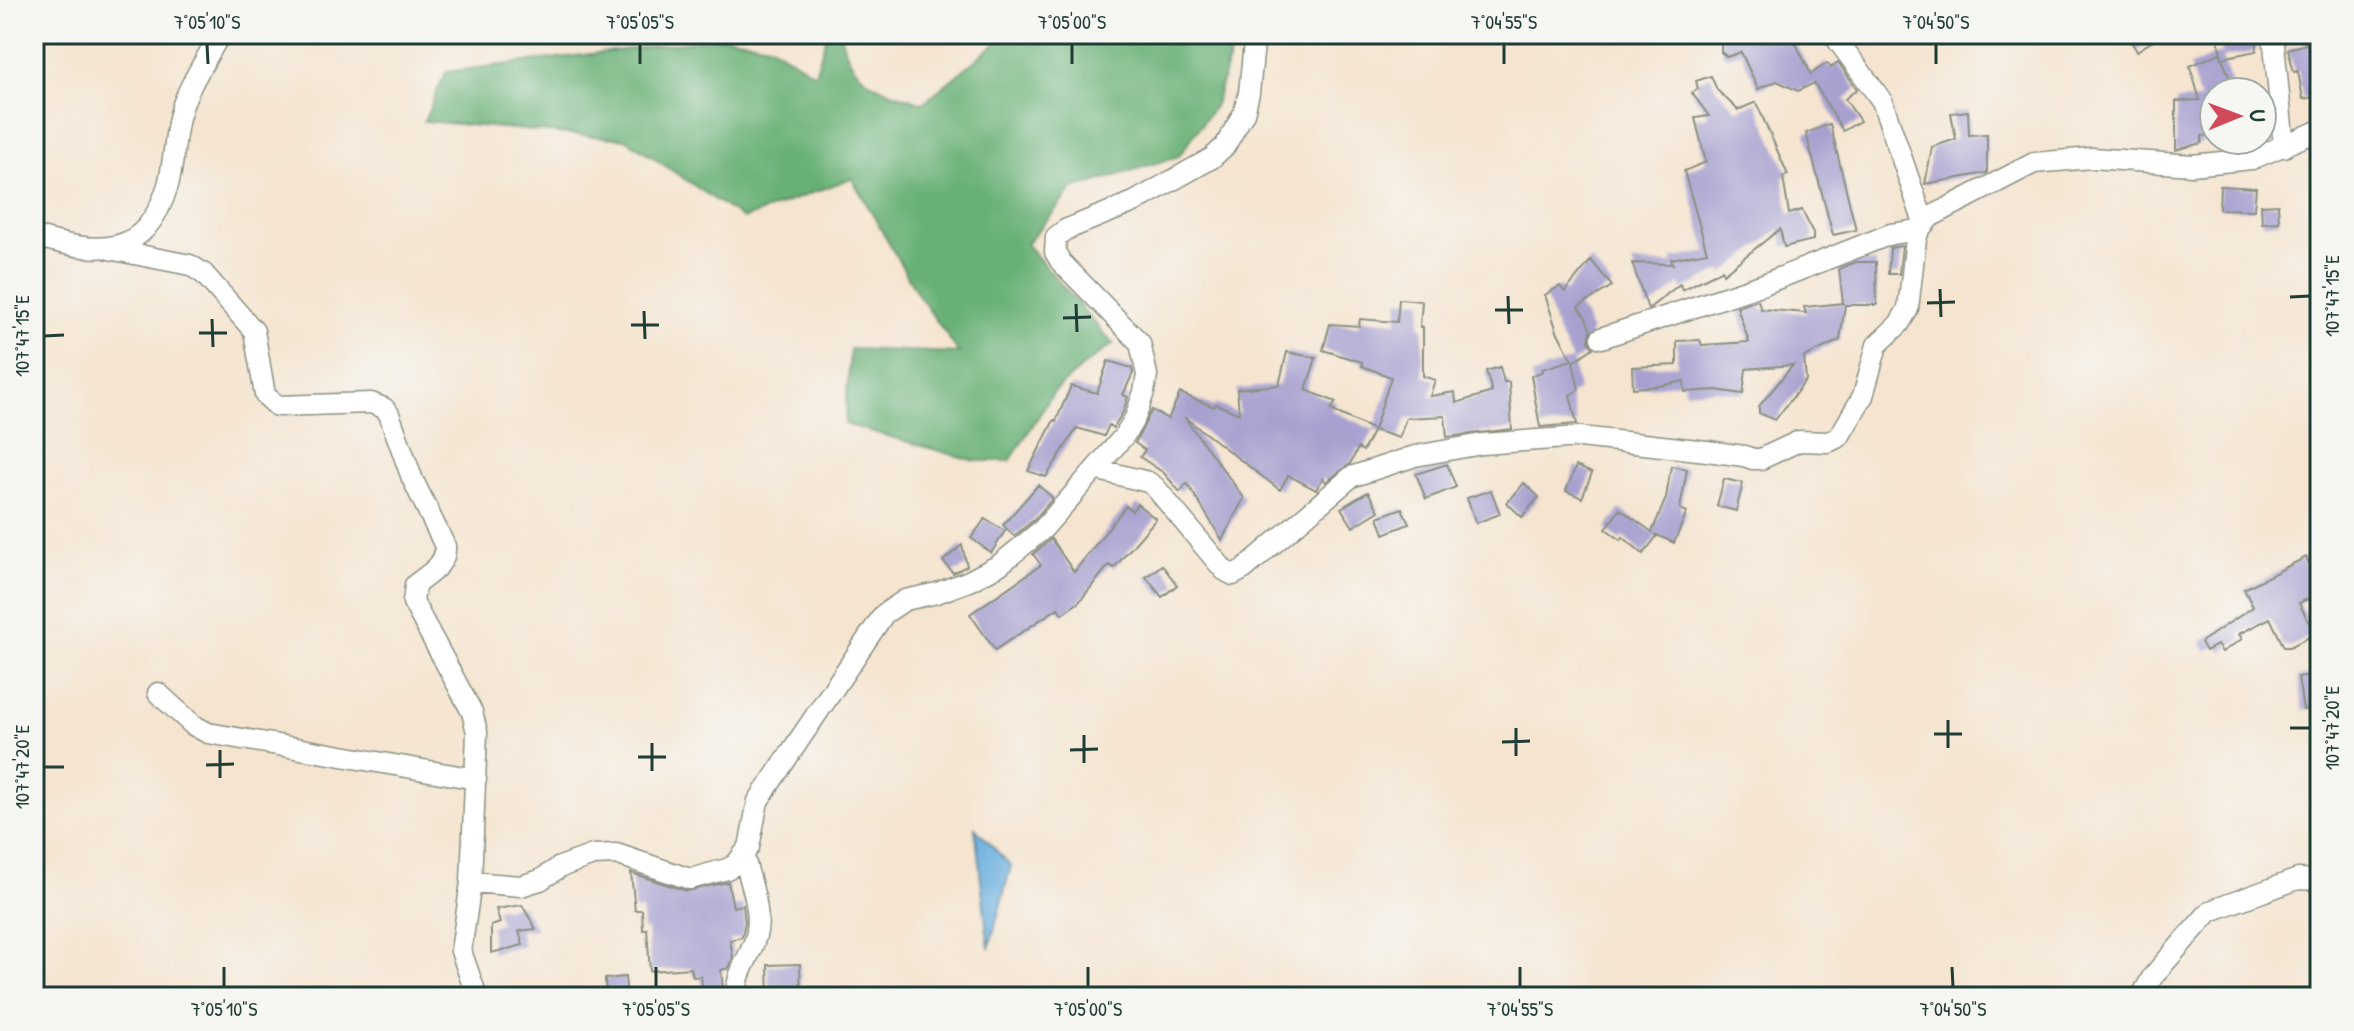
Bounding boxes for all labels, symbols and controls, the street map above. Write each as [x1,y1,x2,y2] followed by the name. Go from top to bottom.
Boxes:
[174,8,240,35] text: 7°05'10"S
[606,8,674,35] text: 7°05'05"S
[1038,8,1106,35] text: 7°05'00"S
[1471,8,1537,35] text: 7°04'55"S
[1903,8,1969,35] text: 7°04'50"S
[2198,76,2278,156] north arrow
[2243,109,2273,122] text: U
[2318,255,2345,337] text: 107°47'15"E
[8,295,35,377] text: 107°47'15"E
[2318,686,2345,770] text: 107°47'20"E
[8,725,35,809] text: 107°47'20"E
[191,995,257,1022] text: 7°05'10"S
[622,995,690,1022] text: 7°05'05"S
[1054,995,1122,1022] text: 7°05'00"S
[1487,995,1553,1022] text: 7°04'55"S
[1920,995,1986,1022] text: 7°04'50"S

